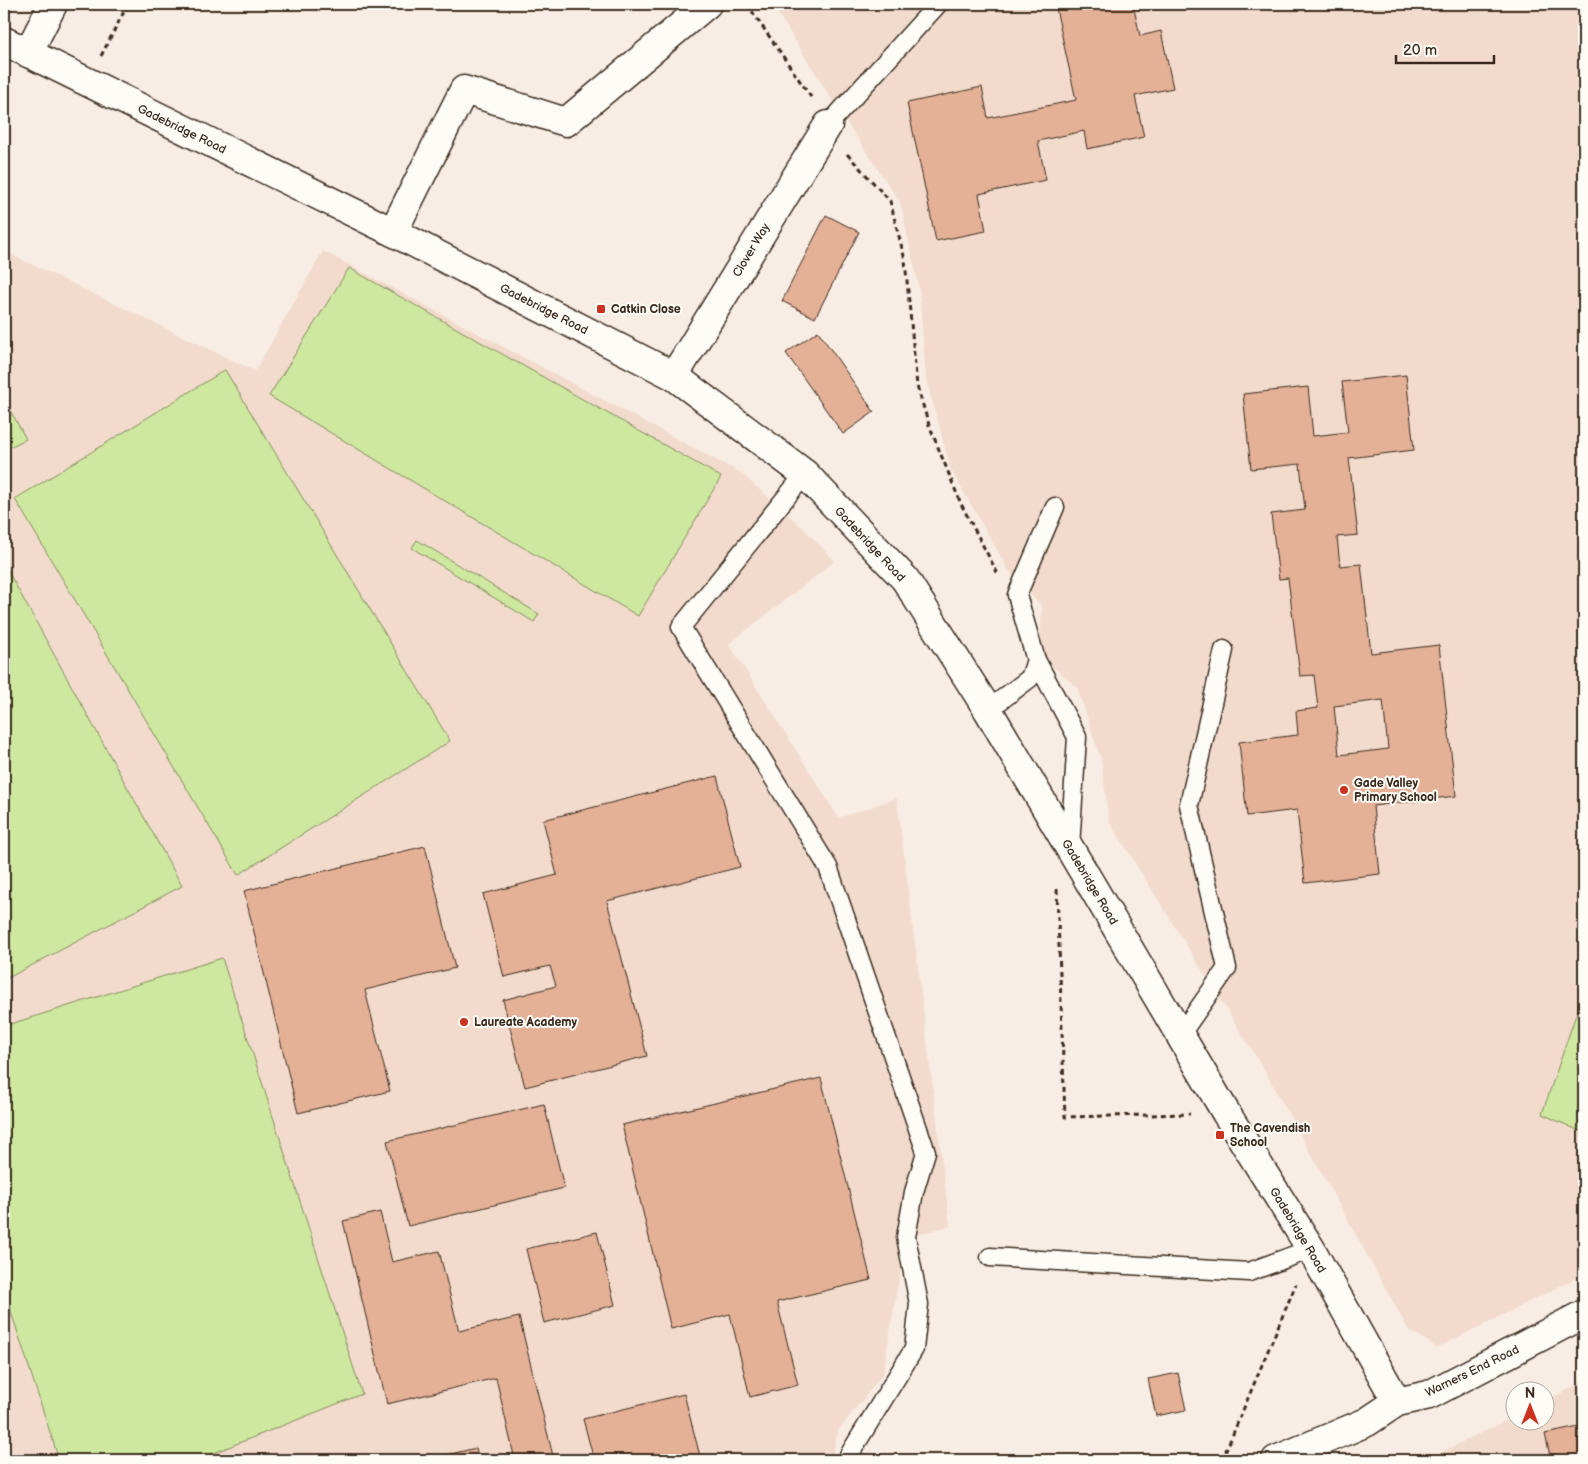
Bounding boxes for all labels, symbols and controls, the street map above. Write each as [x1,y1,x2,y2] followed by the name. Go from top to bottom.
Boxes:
[1396,32,1493,64] scale bar
[1403,41,1437,60] text: 20 m
[135,101,229,157] street label: Gadebridge Road
[730,220,774,280] street label: Clover Way
[497,281,590,338] street label: Gadebridge Road
[611,302,681,317] place label: Catkin Close
[595,303,607,315] marker: Catkin Close
[831,504,908,585] street label: Gadebridge Road
[1354,776,1437,805] place label: Gade Valley Primary School
[1338,784,1350,796] marker: Gade Valley Primary School
[1058,837,1121,928] street label: Gadebridge Road
[474,1015,578,1030] place label: Laureate Academy
[458,1016,470,1028] marker: Laureate Academy
[1230,1121,1310,1150] place label: The Cavendish School
[1214,1129,1226,1141] marker: The Cavendish School
[1266,1185,1329,1276] street label: Gadebridge Road
[1423,1342,1522,1401] street label: Warners End Road
[1506,1382,1556,1432] north arrow
[1525,1385,1535,1402] text: N

